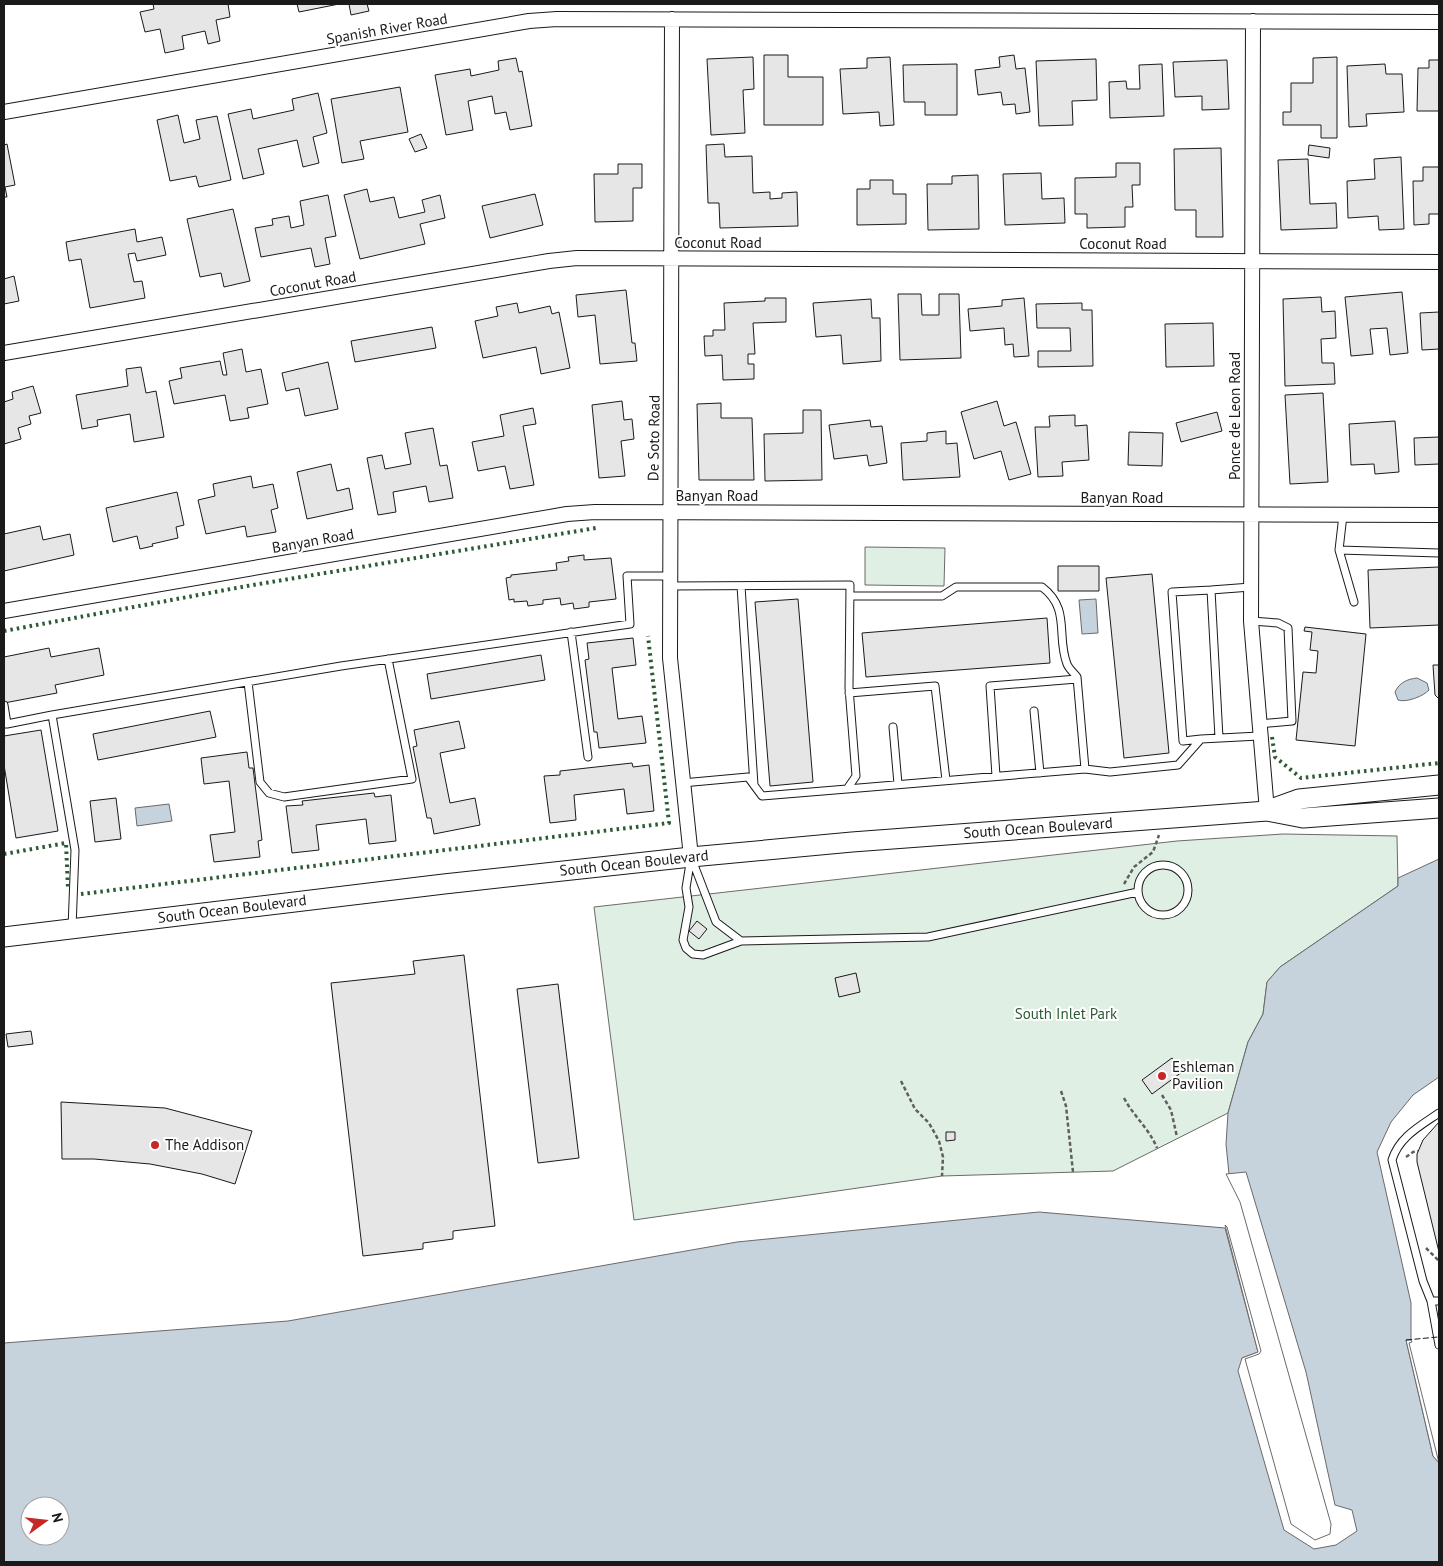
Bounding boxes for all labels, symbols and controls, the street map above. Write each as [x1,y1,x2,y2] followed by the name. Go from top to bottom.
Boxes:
[325,8,449,49] street label: Spanish River Road
[674,233,762,252] street label: Coconut Road
[1079,234,1167,253] street label: Coconut Road
[268,267,358,300] street label: Coconut Road
[1225,352,1244,480] street label: Ponce de Leon Road
[643,395,664,481] street label: De Soto Road
[676,486,758,505] street label: Banyan Road
[1081,488,1163,507] street label: Banyan Road
[270,524,355,557] street label: Banyan Road
[963,813,1113,842] street label: South Ocean Boulevard
[558,845,709,880] street label: South Ocean Boulevard
[156,890,307,927] street label: South Ocean Boulevard
[1015,1004,1118,1023] park label: South Inlet Park
[1172,1057,1234,1093] place label: Eshleman Pavilion
[1156,1070,1168,1082] marker: Eshleman Pavilion
[165,1135,244,1154] place label: The Addison
[149,1139,161,1151] marker: The Addison
[20,1496,70,1546] north arrow
[48,1511,67,1524] text: N

